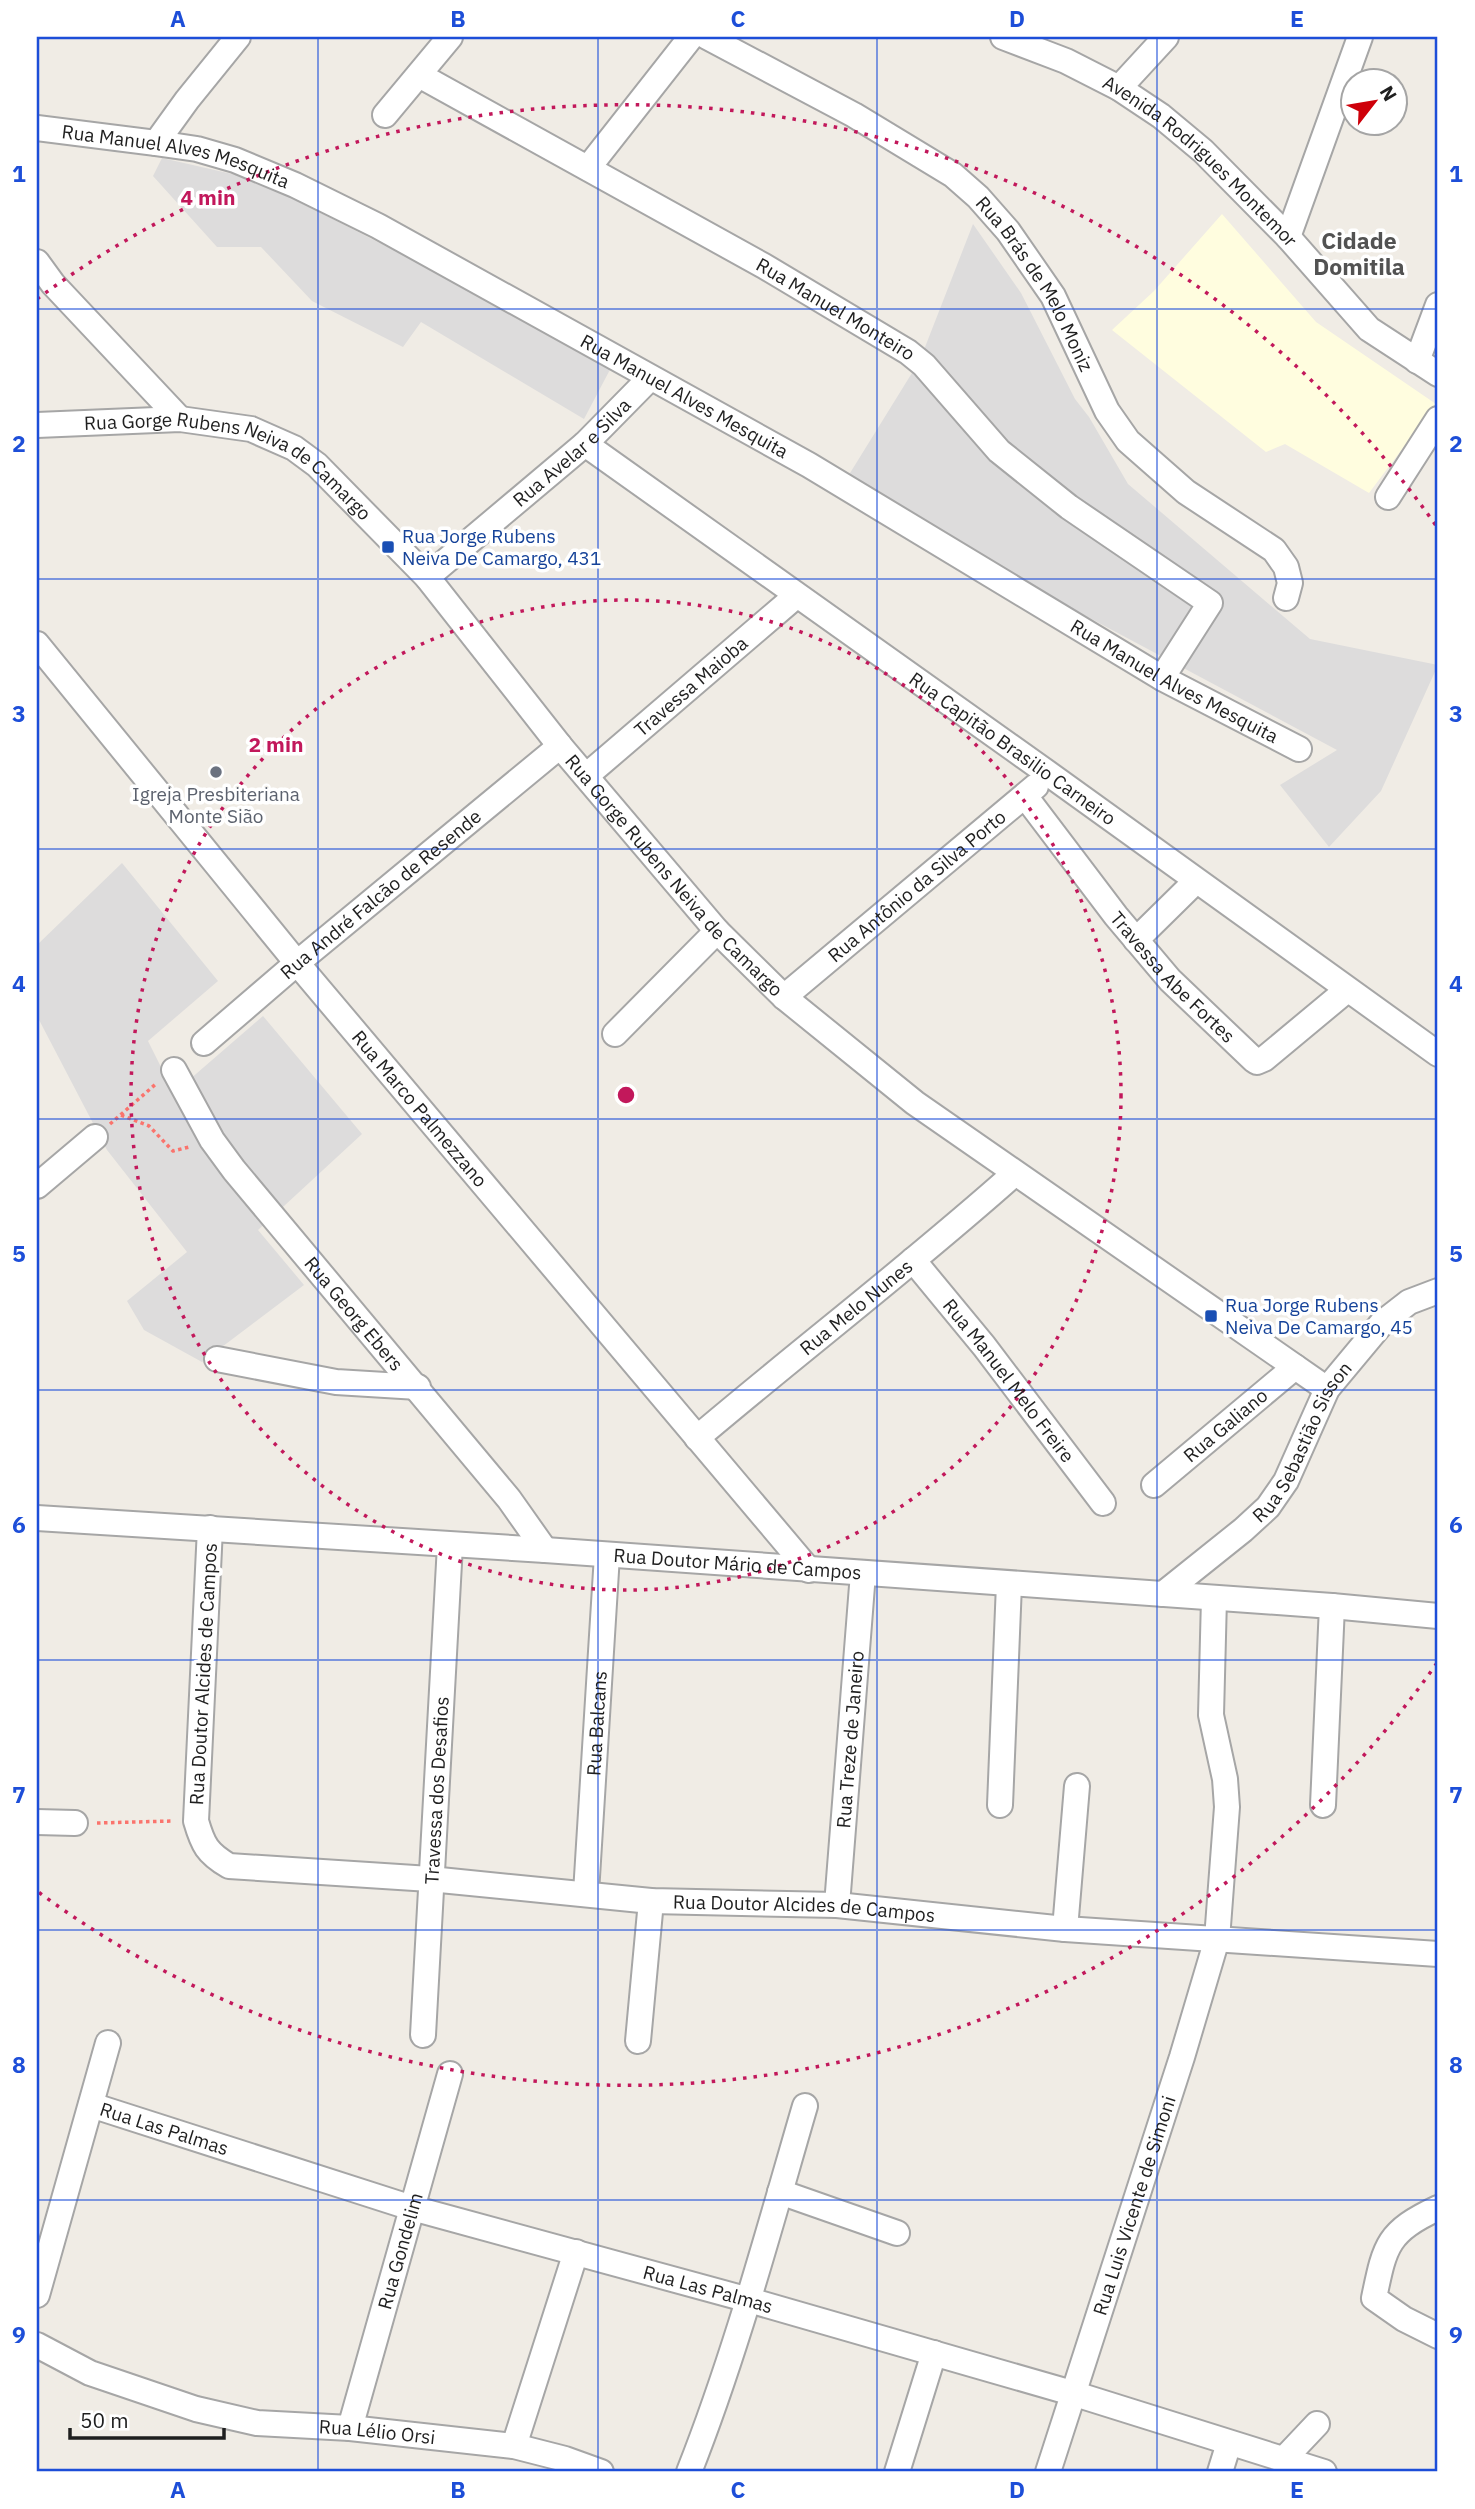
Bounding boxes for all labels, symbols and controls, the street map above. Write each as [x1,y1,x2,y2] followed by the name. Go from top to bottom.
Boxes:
[170,3,186,33] text: A
[450,3,466,33] text: B
[731,3,746,33] text: C
[1009,3,1025,33] text: D
[1290,3,1304,33] text: E
[1338,66,1408,136] north arrow
[1099,70,1303,251] street label: Avenida Rodrigues Montemor
[1375,81,1402,105] text: N
[60,119,293,193] street label: Rua Manuel Alves Mesquita
[12,158,26,188] text: 1
[1449,158,1463,188] text: 1
[181,183,235,211] text: 4 min
[971,191,1099,375] street label: Rua Brás de Melo Moniz
[1313,225,1405,281] district label: Cidade Domitila
[752,252,921,365] street label: Rua Manuel Monteiro
[576,329,793,463] street label: Rua Manuel Alves Mesquita
[508,393,636,512] street label: Rua Avelar e Silva
[83,407,376,525] street label: Rua Gorge Rubens Neiva de Camargo
[12,428,26,458] text: 2
[1449,428,1463,458] text: 2
[402,524,601,570] place label: Rua Jorge Rubens Neiva De Camargo, 431
[380,539,396,555] marker: Rua Jorge Rubens Neiva De Camargo, 431
[1066,614,1282,748] street label: Rua Manuel Alves Mesquita
[629,631,752,741] street label: Travessa Maioba
[905,667,1121,830] street label: Rua Capitão Brasilio Carneiro
[12,698,26,728] text: 3
[1449,698,1463,728] text: 3
[249,730,303,758] text: 2 min
[560,749,788,1001] street label: Rua Gorge Rubens Neiva de Camargo
[208,764,224,780] marker: Igreja Presbiteriana Monte Sião
[132,782,300,828] place label: Igreja Presbiteriana Monte Sião
[275,804,486,984] street label: Rua André Falcão de Resende
[823,805,1011,967] street label: Rua Antônio da Silva Porto
[1105,906,1240,1048] street label: Travessa Abe Fortes
[12,968,26,998] text: 4
[1449,968,1463,998] text: 4
[347,1025,493,1192] street label: Rua Marco Palmezzano
[614,1083,638,1107] centre of rings
[12,1238,26,1268] text: 5
[1449,1238,1463,1268] text: 5
[299,1252,409,1376] street label: Rua Georg Ebers
[795,1254,917,1360] street label: Rua Melo Nunes
[1225,1293,1413,1339] place label: Rua Jorge Rubens Neiva De Camargo, 45
[938,1294,1080,1467] street label: Rua Manuel Melo Freire
[1203,1308,1219,1324] marker: Rua Jorge Rubens Neiva De Camargo, 45
[1247,1357,1357,1528] street label: Rua Sebastião Sisson
[1178,1383,1272,1467] street label: Rua Galiano
[12,1509,26,1539] text: 6
[1449,1509,1463,1539] text: 6
[184,1542,222,1806] street label: Rua Doutor Alcides de Campos
[613,1543,862,1584] street label: Rua Doutor Mário de Campos
[831,1650,869,1829] street label: Rua Treze de Janeiro
[581,1670,612,1777] street label: Rua Balcans
[419,1696,454,1885] street label: Travessa dos Desafios
[12,1779,26,1809] text: 7
[1449,1779,1463,1809] text: 7
[673,1889,936,1927] street label: Rua Doutor Alcides de Campos
[12,2049,26,2079] text: 8
[1449,2049,1463,2079] text: 8
[1087,2093,1181,2318] street label: Rua Luis Vicente de Simoni
[97,2097,232,2160] street label: Rua Las Palmas
[372,2190,428,2312] street label: Rua Gondelim
[640,2260,776,2318] street label: Rua Las Palmas
[12,2319,26,2349] text: 9
[1449,2319,1463,2349] text: 9
[70,2397,224,2441] scale bar
[80,2406,129,2434] text: 50 m
[318,2414,437,2449] street label: Rua Lélio Orsi
[170,2474,186,2504] text: A
[450,2474,466,2504] text: B
[731,2474,746,2504] text: C
[1009,2474,1025,2504] text: D
[1290,2474,1304,2504] text: E

